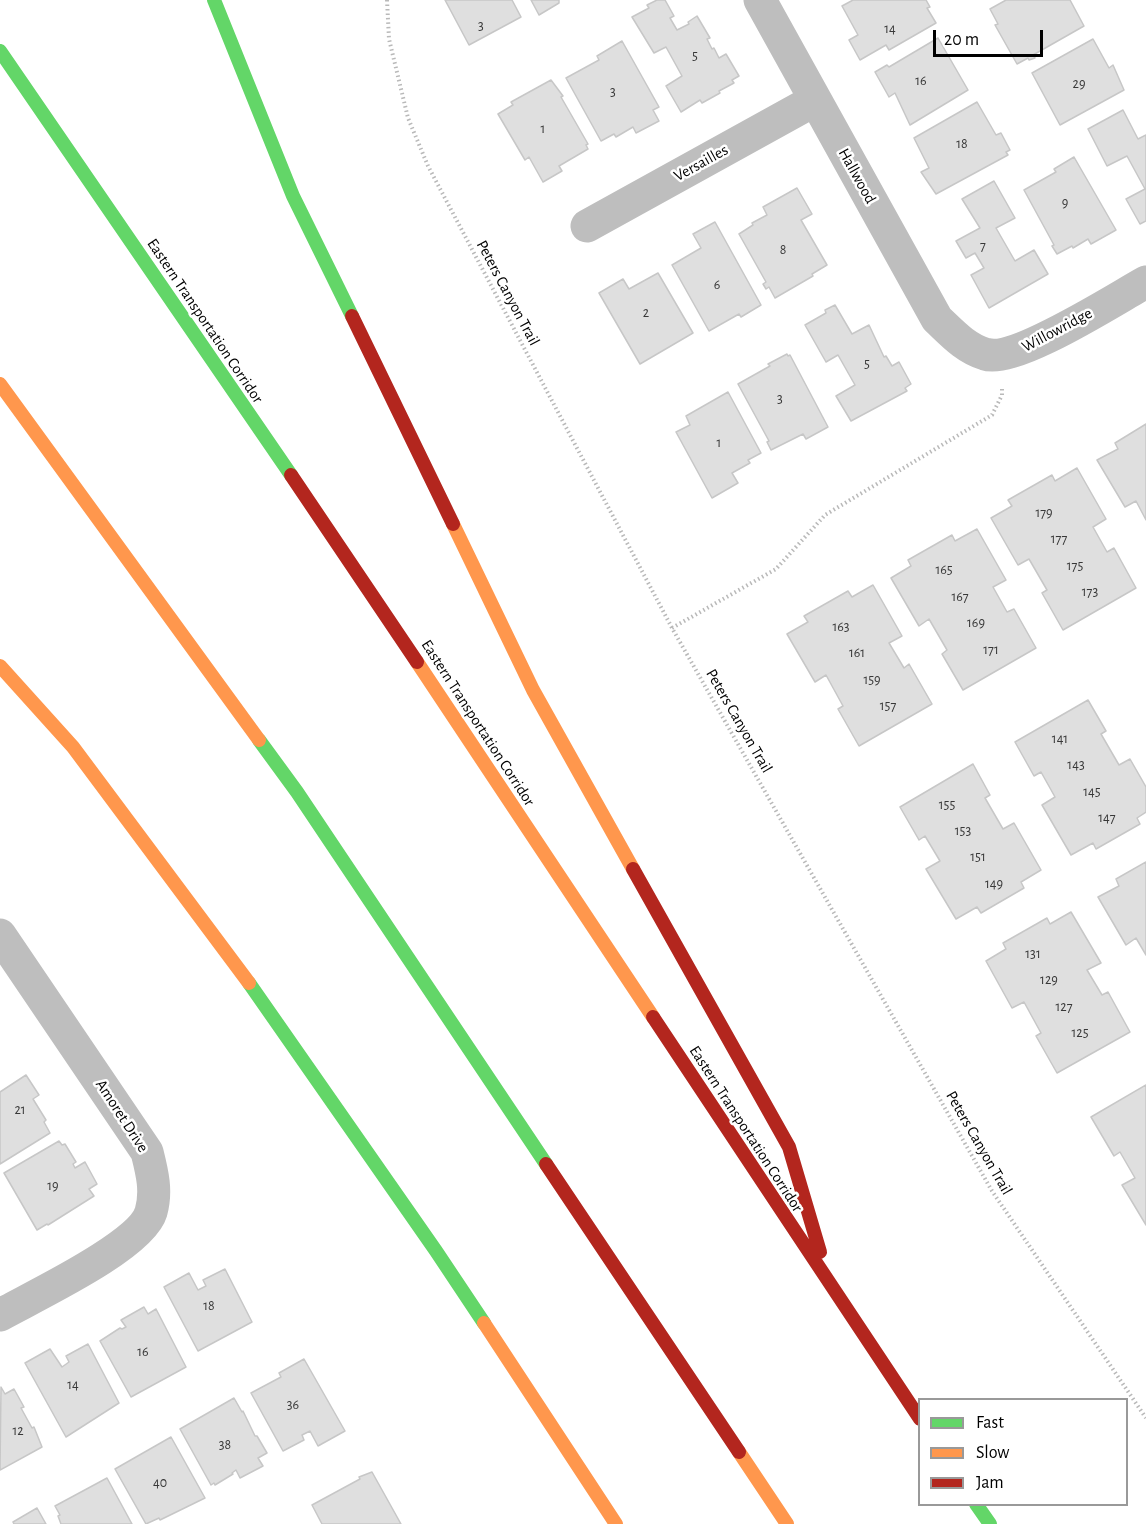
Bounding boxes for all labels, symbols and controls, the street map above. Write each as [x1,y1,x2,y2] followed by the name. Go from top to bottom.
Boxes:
[478,18,484,34] house number: 3
[936,18,1046,56] scale bar
[884,21,896,37] house number: 14
[944,31,979,49] text: 20 m
[692,48,698,64] house number: 5
[915,73,927,89] house number: 16
[1073,76,1085,92] house number: 29
[610,84,616,100] house number: 3
[541,121,545,137] house number: 1
[956,136,968,152] house number: 18
[670,140,732,186] street label: Versailles
[834,145,880,207] street label: Hallwood
[1062,195,1068,211] house number: 9
[143,235,267,407] street label: Eastern Transportation Corridor
[472,237,544,349] street label: Peters Canyon Trail
[980,238,986,254] house number: 7
[780,242,786,258] house number: 8
[714,277,720,293] house number: 6
[1019,303,1095,357] street label: Willowridge
[643,305,649,321] house number: 2
[864,356,870,372] house number: 5
[777,391,783,407] house number: 3
[717,435,721,451] house number: 1
[1035,505,1053,521] house number: 179
[1051,531,1067,547] house number: 177
[1067,558,1083,574] house number: 175
[935,562,953,578] house number: 165
[1082,584,1098,600] house number: 173
[951,589,969,605] house number: 167
[967,615,985,631] house number: 169
[832,619,850,635] house number: 163
[417,636,539,810] street label: Eastern Transportation Corridor
[983,642,999,658] house number: 171
[849,645,865,661] house number: 161
[701,666,777,776] street label: Peters Canyon Trail
[863,672,881,688] house number: 159
[880,698,896,714] house number: 157
[1052,731,1068,747] house number: 141
[1067,757,1085,773] house number: 143
[1083,784,1101,800] house number: 145
[939,797,955,813] house number: 155
[1098,810,1116,826] house number: 147
[955,823,971,839] house number: 153
[970,849,986,865] house number: 151
[985,876,1003,892] house number: 149
[1025,946,1041,962] house number: 131
[1040,972,1058,988] house number: 129
[1055,999,1073,1015] house number: 127
[1071,1025,1089,1041] house number: 125
[685,1042,807,1216] street label: Eastern Transportation Corridor
[91,1076,153,1156] street label: Amoret Drive
[941,1088,1017,1198] street label: Peters Canyon Trail
[14,1102,26,1118] house number: 21
[47,1178,59,1194] house number: 19
[203,1298,215,1314] house number: 18
[137,1344,149,1360] house number: 16
[67,1377,79,1393] house number: 14
[287,1397,299,1413] house number: 36
[918,1398,1128,1506] legend
[976,1414,1004,1432] text: Fast
[12,1423,24,1439] house number: 12
[219,1437,231,1453] house number: 38
[976,1444,1009,1462] text: Slow
[976,1474,1004,1492] text: Jam
[153,1475,167,1491] house number: 40

